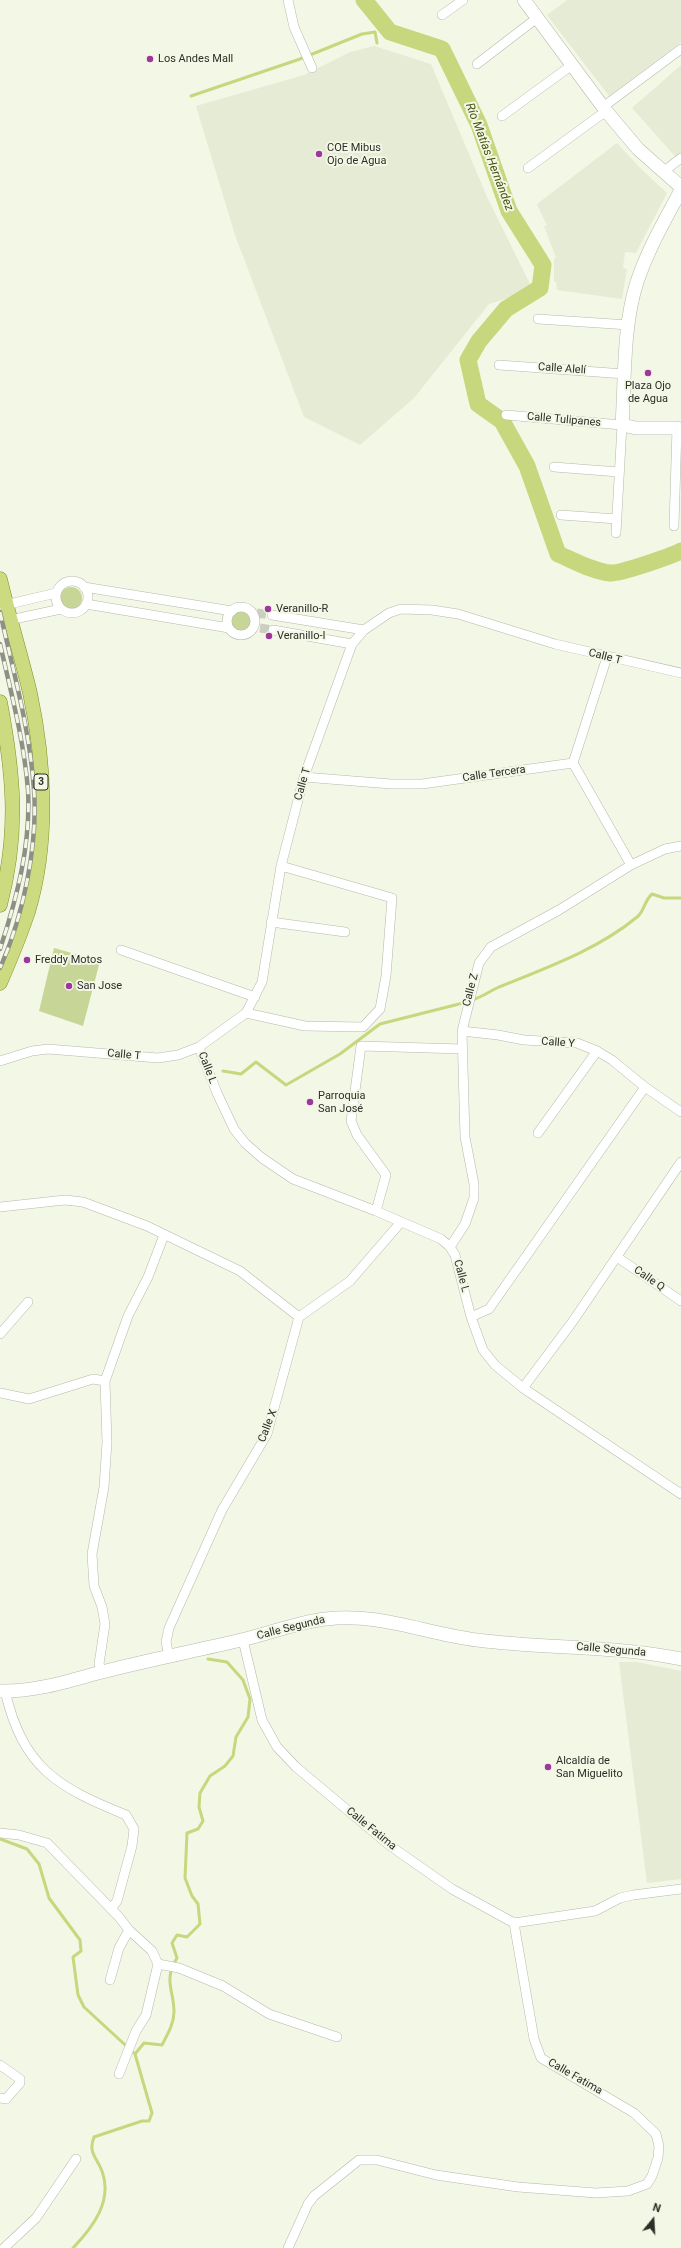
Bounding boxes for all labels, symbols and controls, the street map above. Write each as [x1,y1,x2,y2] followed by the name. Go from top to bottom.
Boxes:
[158,52,233,66] place label: Los Andes Mall
[145,54,155,64] marker: Los Andes Mall
[462,101,516,213] water label: Río Matías Hernández
[327,141,386,167] place label: COE Mibus Ojo de Agua
[314,149,324,159] marker: COE Mibus Ojo de Agua
[538,361,586,377] street label: Calle Alelí
[643,368,653,378] marker: Plaza Ojo de Agua
[625,379,671,405] place label: Plaza Ojo de Agua
[526,410,602,430] street label: Calle Tulipanes
[276,602,328,616] place label: Veranillo-R
[263,604,273,614] marker: Veranillo-R
[277,629,326,643] place label: Veranillo-I
[264,631,274,641] marker: Veranillo-I
[587,647,623,667] street label: Calle T
[462,763,526,785] street label: Calle Tercera
[292,766,314,802] street label: Calle T
[34,774,48,790] road number: 3
[35,953,102,967] place label: Freddy Motos
[22,955,32,965] marker: Freddy Motos
[461,972,481,1008] street label: Calle Z
[77,979,122,993] place label: San Jose
[64,981,74,991] marker: San Jose
[541,1035,575,1051] street label: Calle Y
[107,1047,141,1063] street label: Calle T
[195,1050,219,1086] street label: Calle L
[318,1089,365,1115] place label: Parroquia San José
[305,1097,315,1107] marker: Parroquia San José
[450,1258,472,1294] street label: Calle L
[631,1264,667,1294] street label: Calle Q
[256,1408,280,1444] street label: Calle X
[255,1613,327,1643] street label: Calle Segunda
[576,1640,646,1660] street label: Calle Segunda
[556,1754,623,1780] place label: Alcaldía de San Miguelito
[543,1762,553,1772] marker: Alcaldía de San Miguelito
[343,1805,399,1853] street label: Calle Fatima
[545,2056,605,2098] street label: Calle Fatima
[633,2200,673,2240] north arrow
[651,2201,663,2215] text: N

